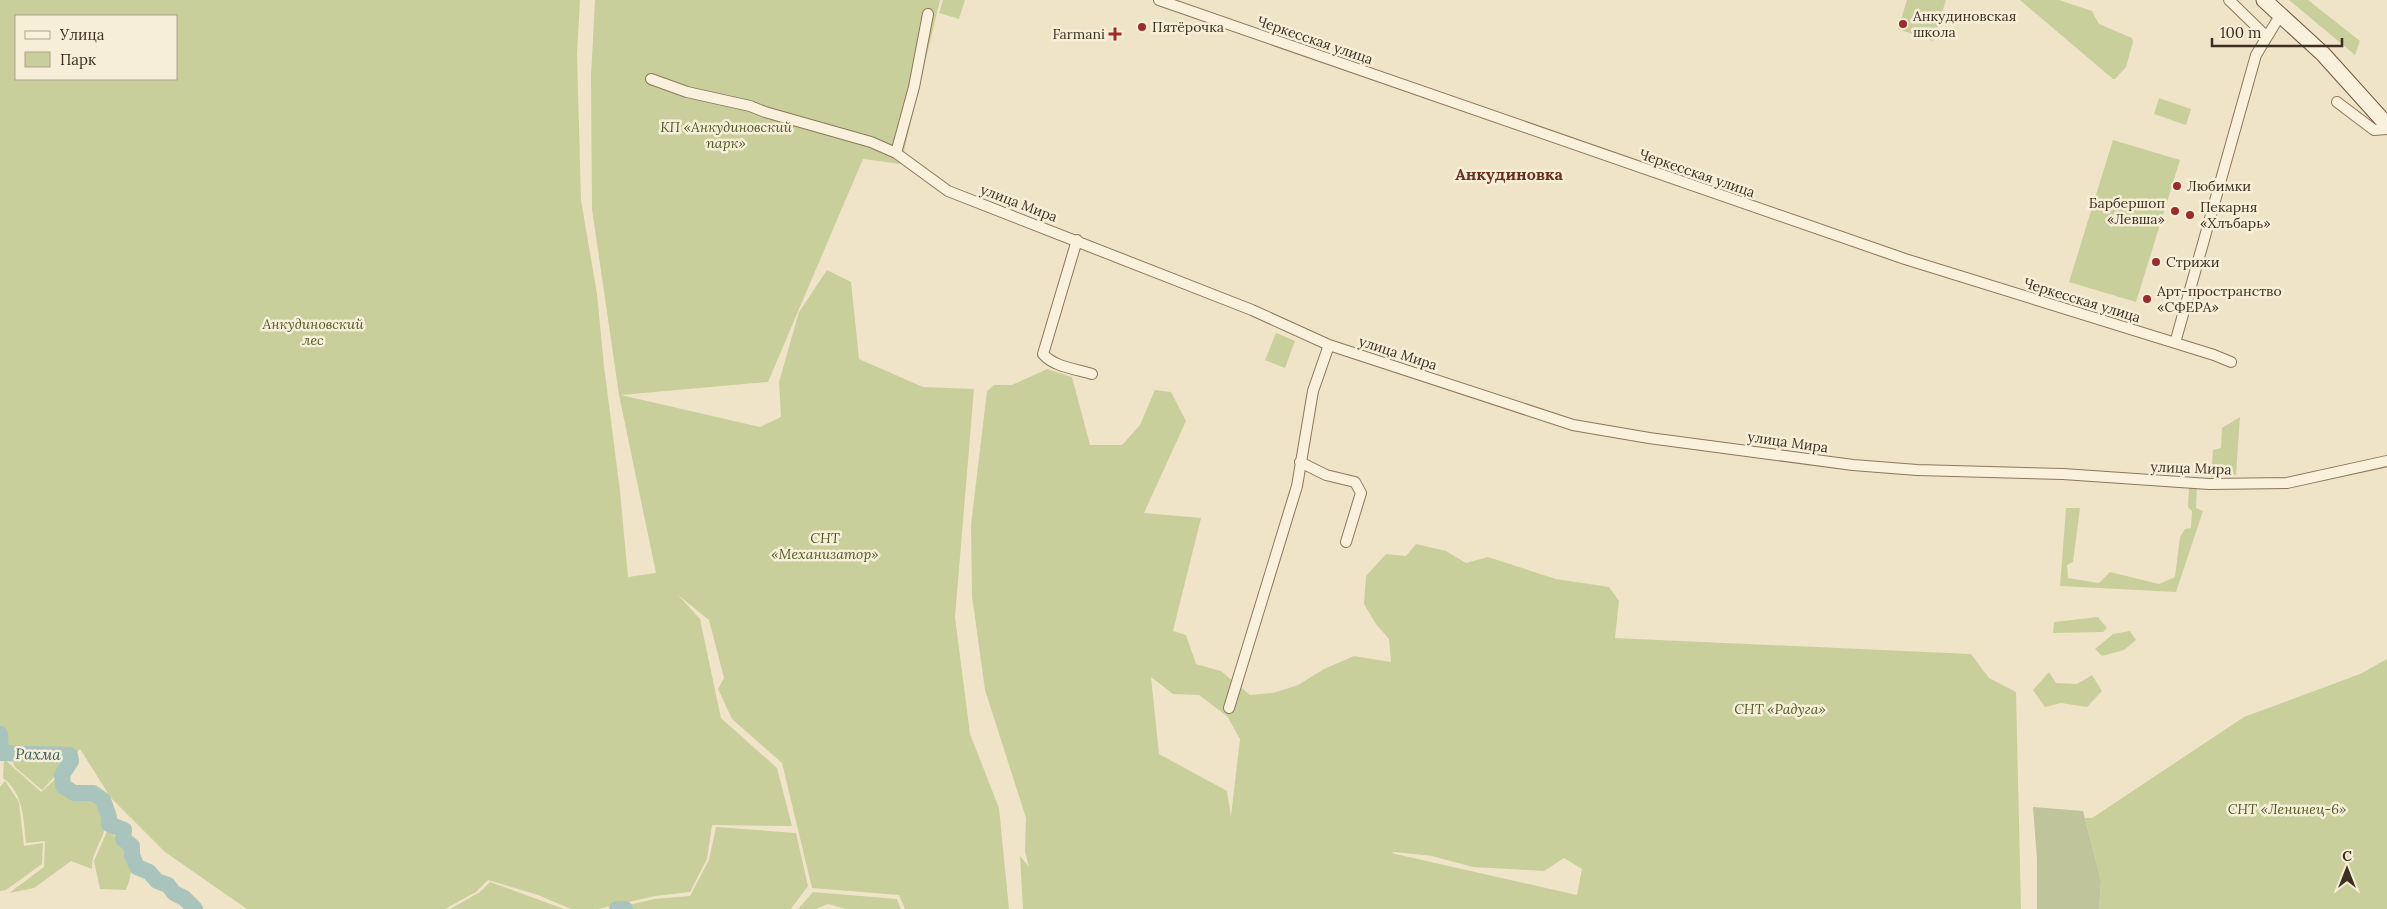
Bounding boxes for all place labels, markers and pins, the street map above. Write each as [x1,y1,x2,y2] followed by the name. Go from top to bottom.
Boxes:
[1912,7,2016,41] place label: Анкудиновская школа
[1152,18,1224,36] place label: Пятёрочка
[1897,18,1909,30] marker: Анкудиновская школа
[1136,21,1148,33] marker: Пятёрочка
[1052,25,1105,43] place label: Farmani
[1109,28,1121,40] marker: Farmani
[2187,177,2251,195] place label: Любимки
[2171,180,2183,192] marker: Любимки
[2089,194,2165,228] place label: Барбершоп «Левша»
[2200,198,2271,232] place label: Пекарня «Хлъбарь»
[2169,205,2181,217] marker: Барбершоп «Левша»
[2184,209,2196,221] marker: Пекарня «Хлъбарь»
[2166,253,2220,271] place label: Стрижи
[2150,256,2162,268] marker: Стрижи
[2156,282,2282,316] place label: Арт-пространство «СФЕРА»
[2141,293,2153,305] marker: Арт-пространство «СФЕРА»

